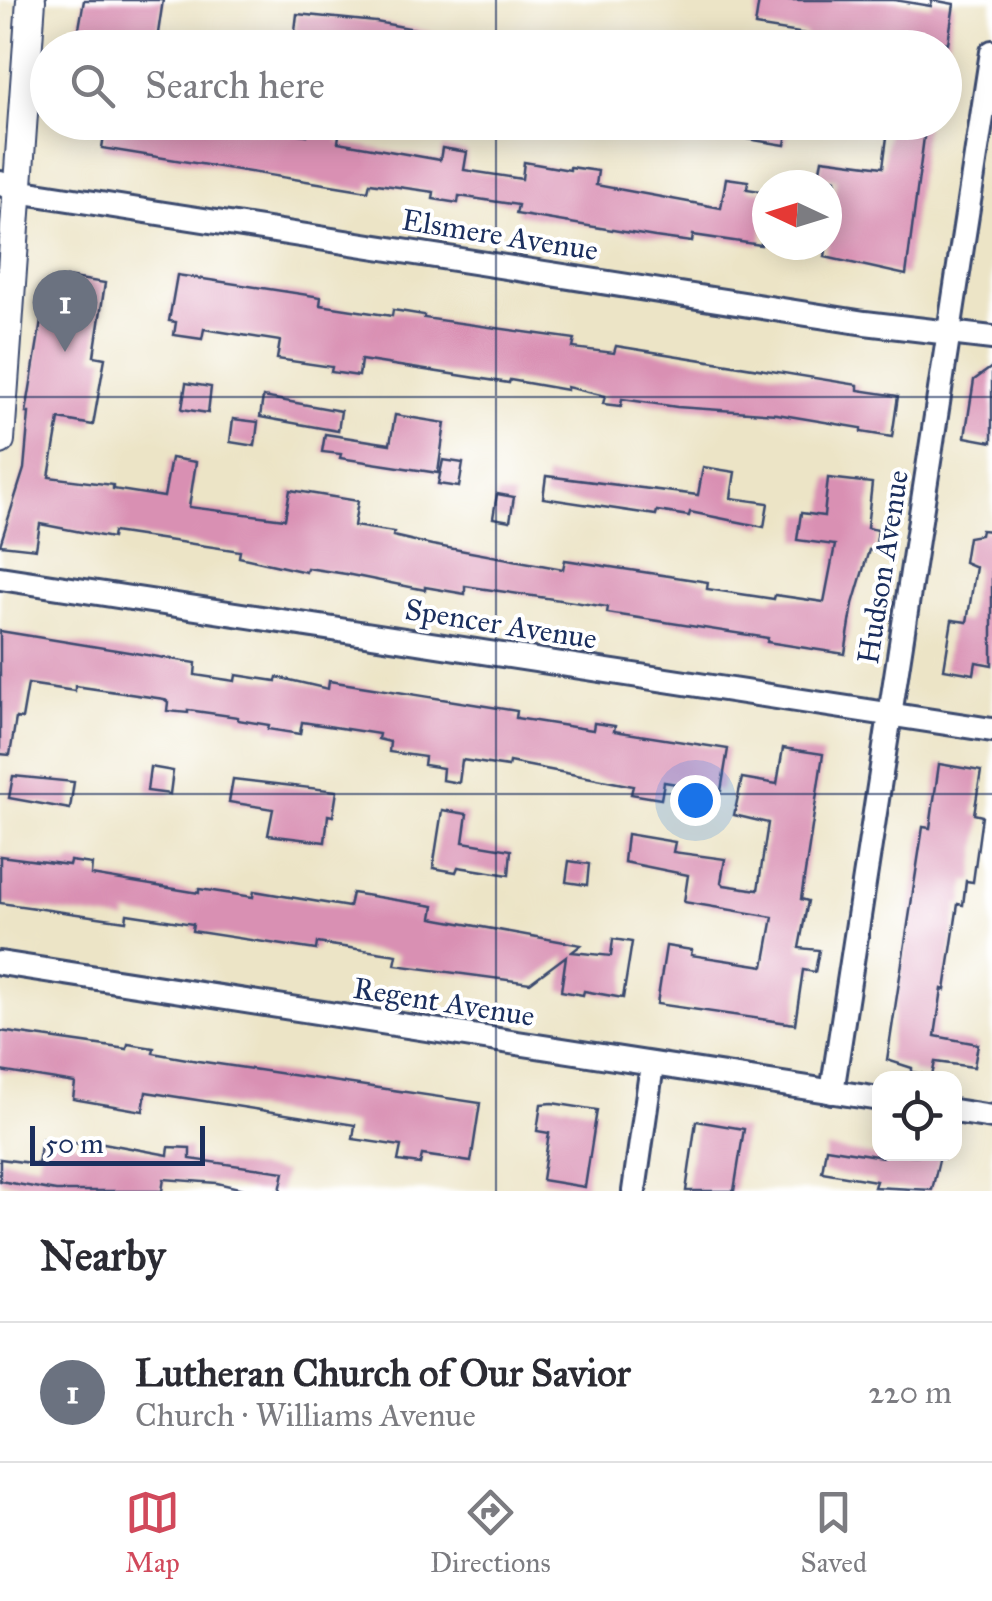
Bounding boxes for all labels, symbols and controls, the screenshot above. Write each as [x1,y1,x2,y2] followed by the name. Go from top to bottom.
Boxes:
[30,30,962,140] search box
[65,58,120,113] icon: search
[145,62,325,108] text: Search here
[752,170,842,260] north arrow
[399,202,601,268] street label: Elsmere Avenue
[32,270,98,352] pin: 1
[850,468,916,666] street label: Hudson Avenue
[402,591,600,657] street label: Spencer Avenue
[670,775,721,826] your location
[351,970,537,1034] street label: Regent Avenue
[872,1071,962,1161] map controls
[872,1071,962,1161] button: locate
[30,1121,205,1166] scale bar
[45,1126,104,1161] text: 50 m
[40,1230,165,1282] text: Nearby
[135,1350,631,1396] text: Lutheran Church of Our Savior
[66,1373,79,1412] text: 1
[868,1373,952,1412] text: 220 m
[135,1396,476,1435] text: Church · Williams Avenue
[125,1485,180,1580] tab: Map
[430,1485,551,1580] tab: Directions
[801,1485,867,1580] tab: Saved

